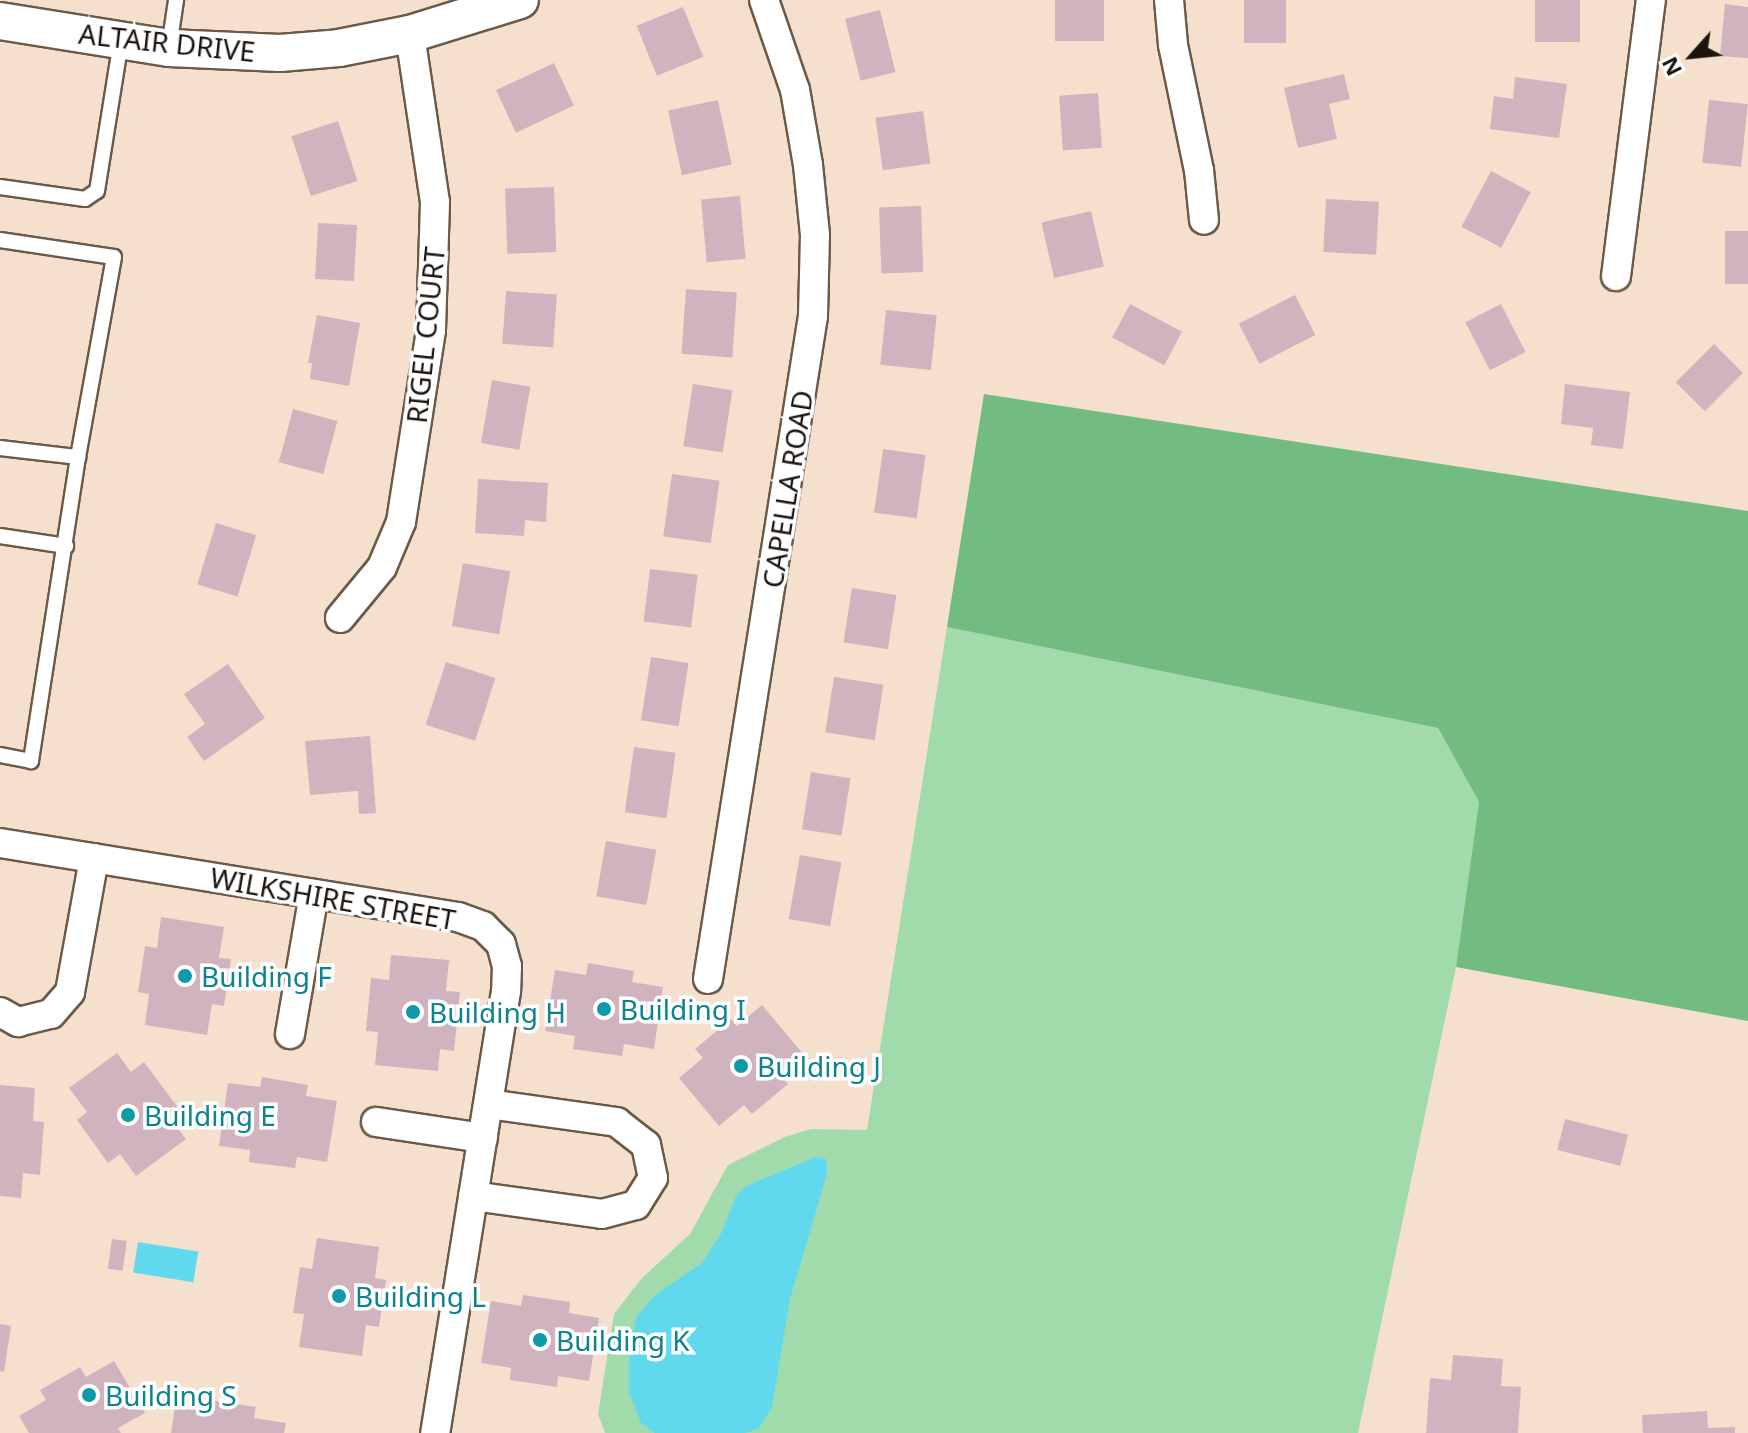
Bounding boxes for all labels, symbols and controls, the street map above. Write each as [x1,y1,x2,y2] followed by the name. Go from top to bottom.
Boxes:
[77,16,257,68] street label: ALTAIR DRIVE
[1652,16,1732,96] north arrow
[1653,52,1688,82] text: N
[399,245,451,425] street label: RIGEL COURT
[755,388,819,590] street label: CAPELLA ROAD
[208,860,458,936] street label: WILKSHIRE STREET
[201,959,332,993] place label: Building F
[176,967,194,985] marker: Building F
[620,992,746,1026] place label: Building I
[429,995,566,1029] place label: Building H
[595,1000,613,1018] marker: Building I
[404,1003,422,1021] marker: Building H
[757,1049,881,1083] place label: Building J
[732,1057,750,1075] marker: Building J
[144,1098,276,1132] place label: Building E
[119,1106,137,1124] marker: Building E
[355,1279,486,1313] place label: Building L
[330,1287,348,1305] marker: Building L
[556,1323,690,1357] place label: Building K
[531,1331,549,1349] marker: Building K
[105,1378,237,1412] place label: Building S
[80,1386,98,1404] marker: Building S

